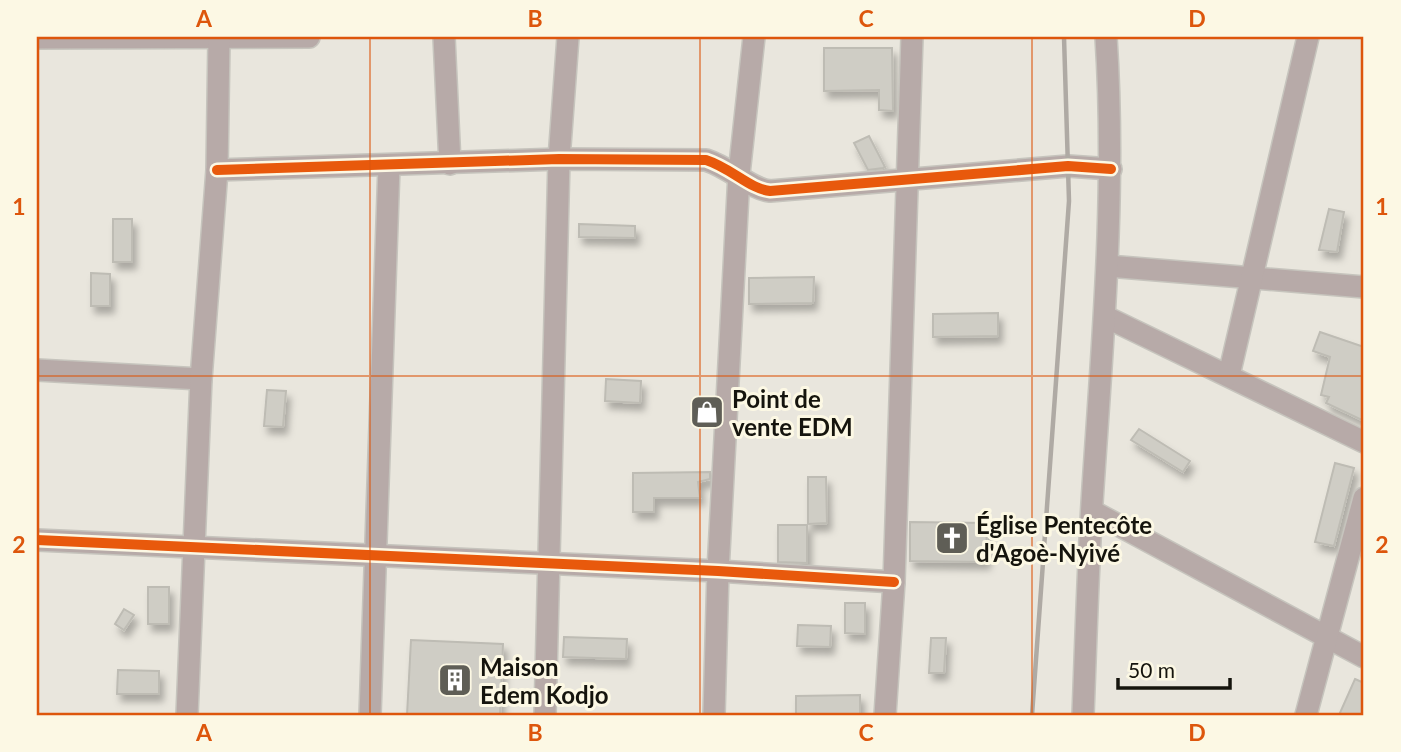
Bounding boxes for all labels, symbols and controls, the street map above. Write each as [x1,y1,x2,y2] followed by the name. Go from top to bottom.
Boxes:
[195,4,213,32] text: A
[527,4,543,32] text: B
[858,4,874,32] text: C
[1188,4,1206,32] text: D
[12,192,26,220] text: 1
[1375,192,1389,220] text: 1
[732,384,853,441] place label: Point de vente EDM
[688,393,726,431] shop icon: Point de vente EDM
[976,510,1152,567] place label: Église Pentecôte d'Agoè-Nyivé
[933,519,971,557] church icon: Église Pentecôte d'Agoè-Nyivé
[12,530,26,558] text: 2
[1375,530,1389,558] text: 2
[1118,647,1230,691] scale bar
[480,652,609,709] place label: Maison Edem Kodjo
[1128,657,1175,682] text: 50 m
[436,661,474,699] building icon: Maison Edem Kodjo
[195,718,213,746] text: A
[527,718,543,746] text: B
[858,718,874,746] text: C
[1188,718,1206,746] text: D

